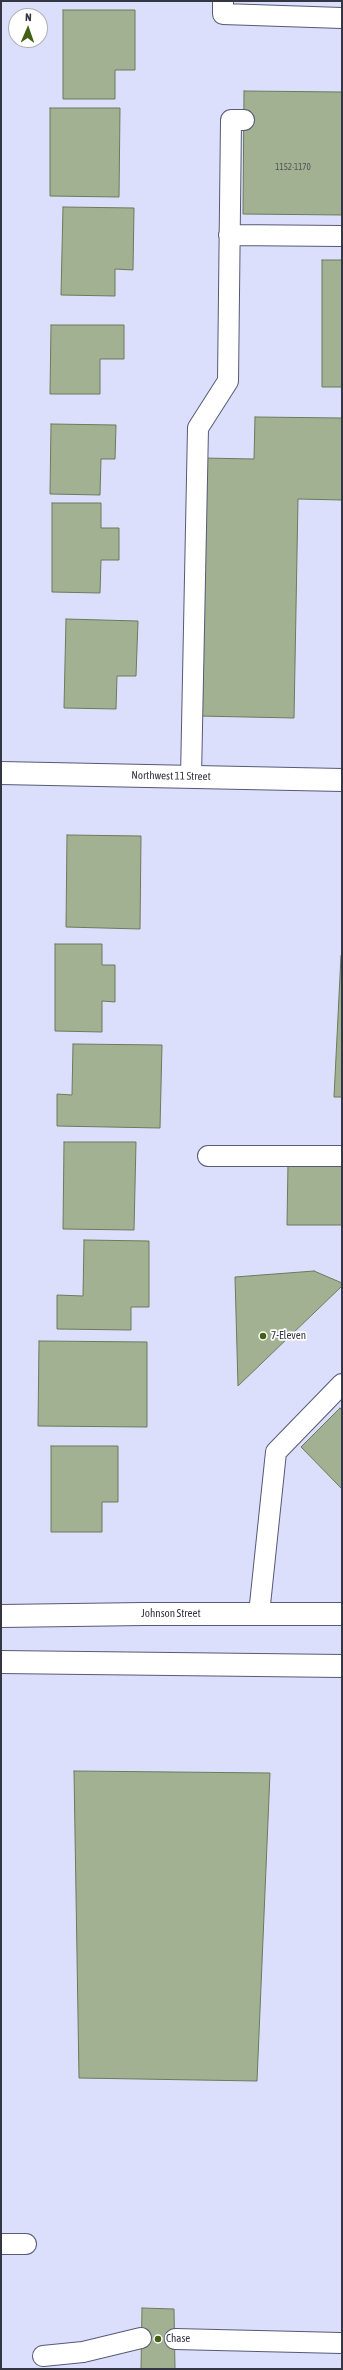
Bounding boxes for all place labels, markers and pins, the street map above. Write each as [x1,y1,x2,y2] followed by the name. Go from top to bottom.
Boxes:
[271,1329,306,1343] place label: 7-Eleven
[258,1331,268,1341] marker: 7-Eleven
[166,2332,190,2346] place label: Chase
[153,2334,163,2344] marker: Chase

